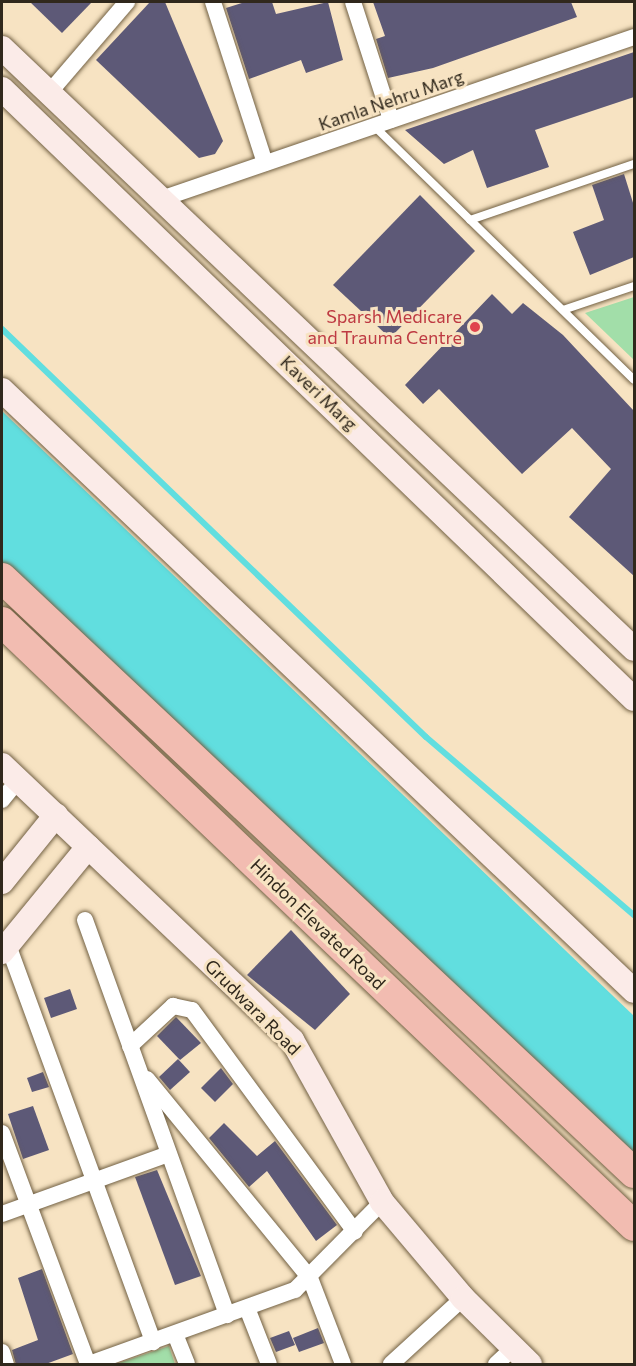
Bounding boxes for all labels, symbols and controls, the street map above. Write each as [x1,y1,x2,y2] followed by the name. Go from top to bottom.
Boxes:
[316,65,466,135] street label: Kamla Nehru Marg
[307,306,462,348] place label: Sparsh Medicare and Trauma Centre
[466,318,484,336] marker: Sparsh Medicare and Trauma Centre
[276,351,362,435] street label: Kaveri Marg
[246,854,390,994] street label: Hindon Elevated Road
[201,955,305,1059] street label: Grudwara Road

